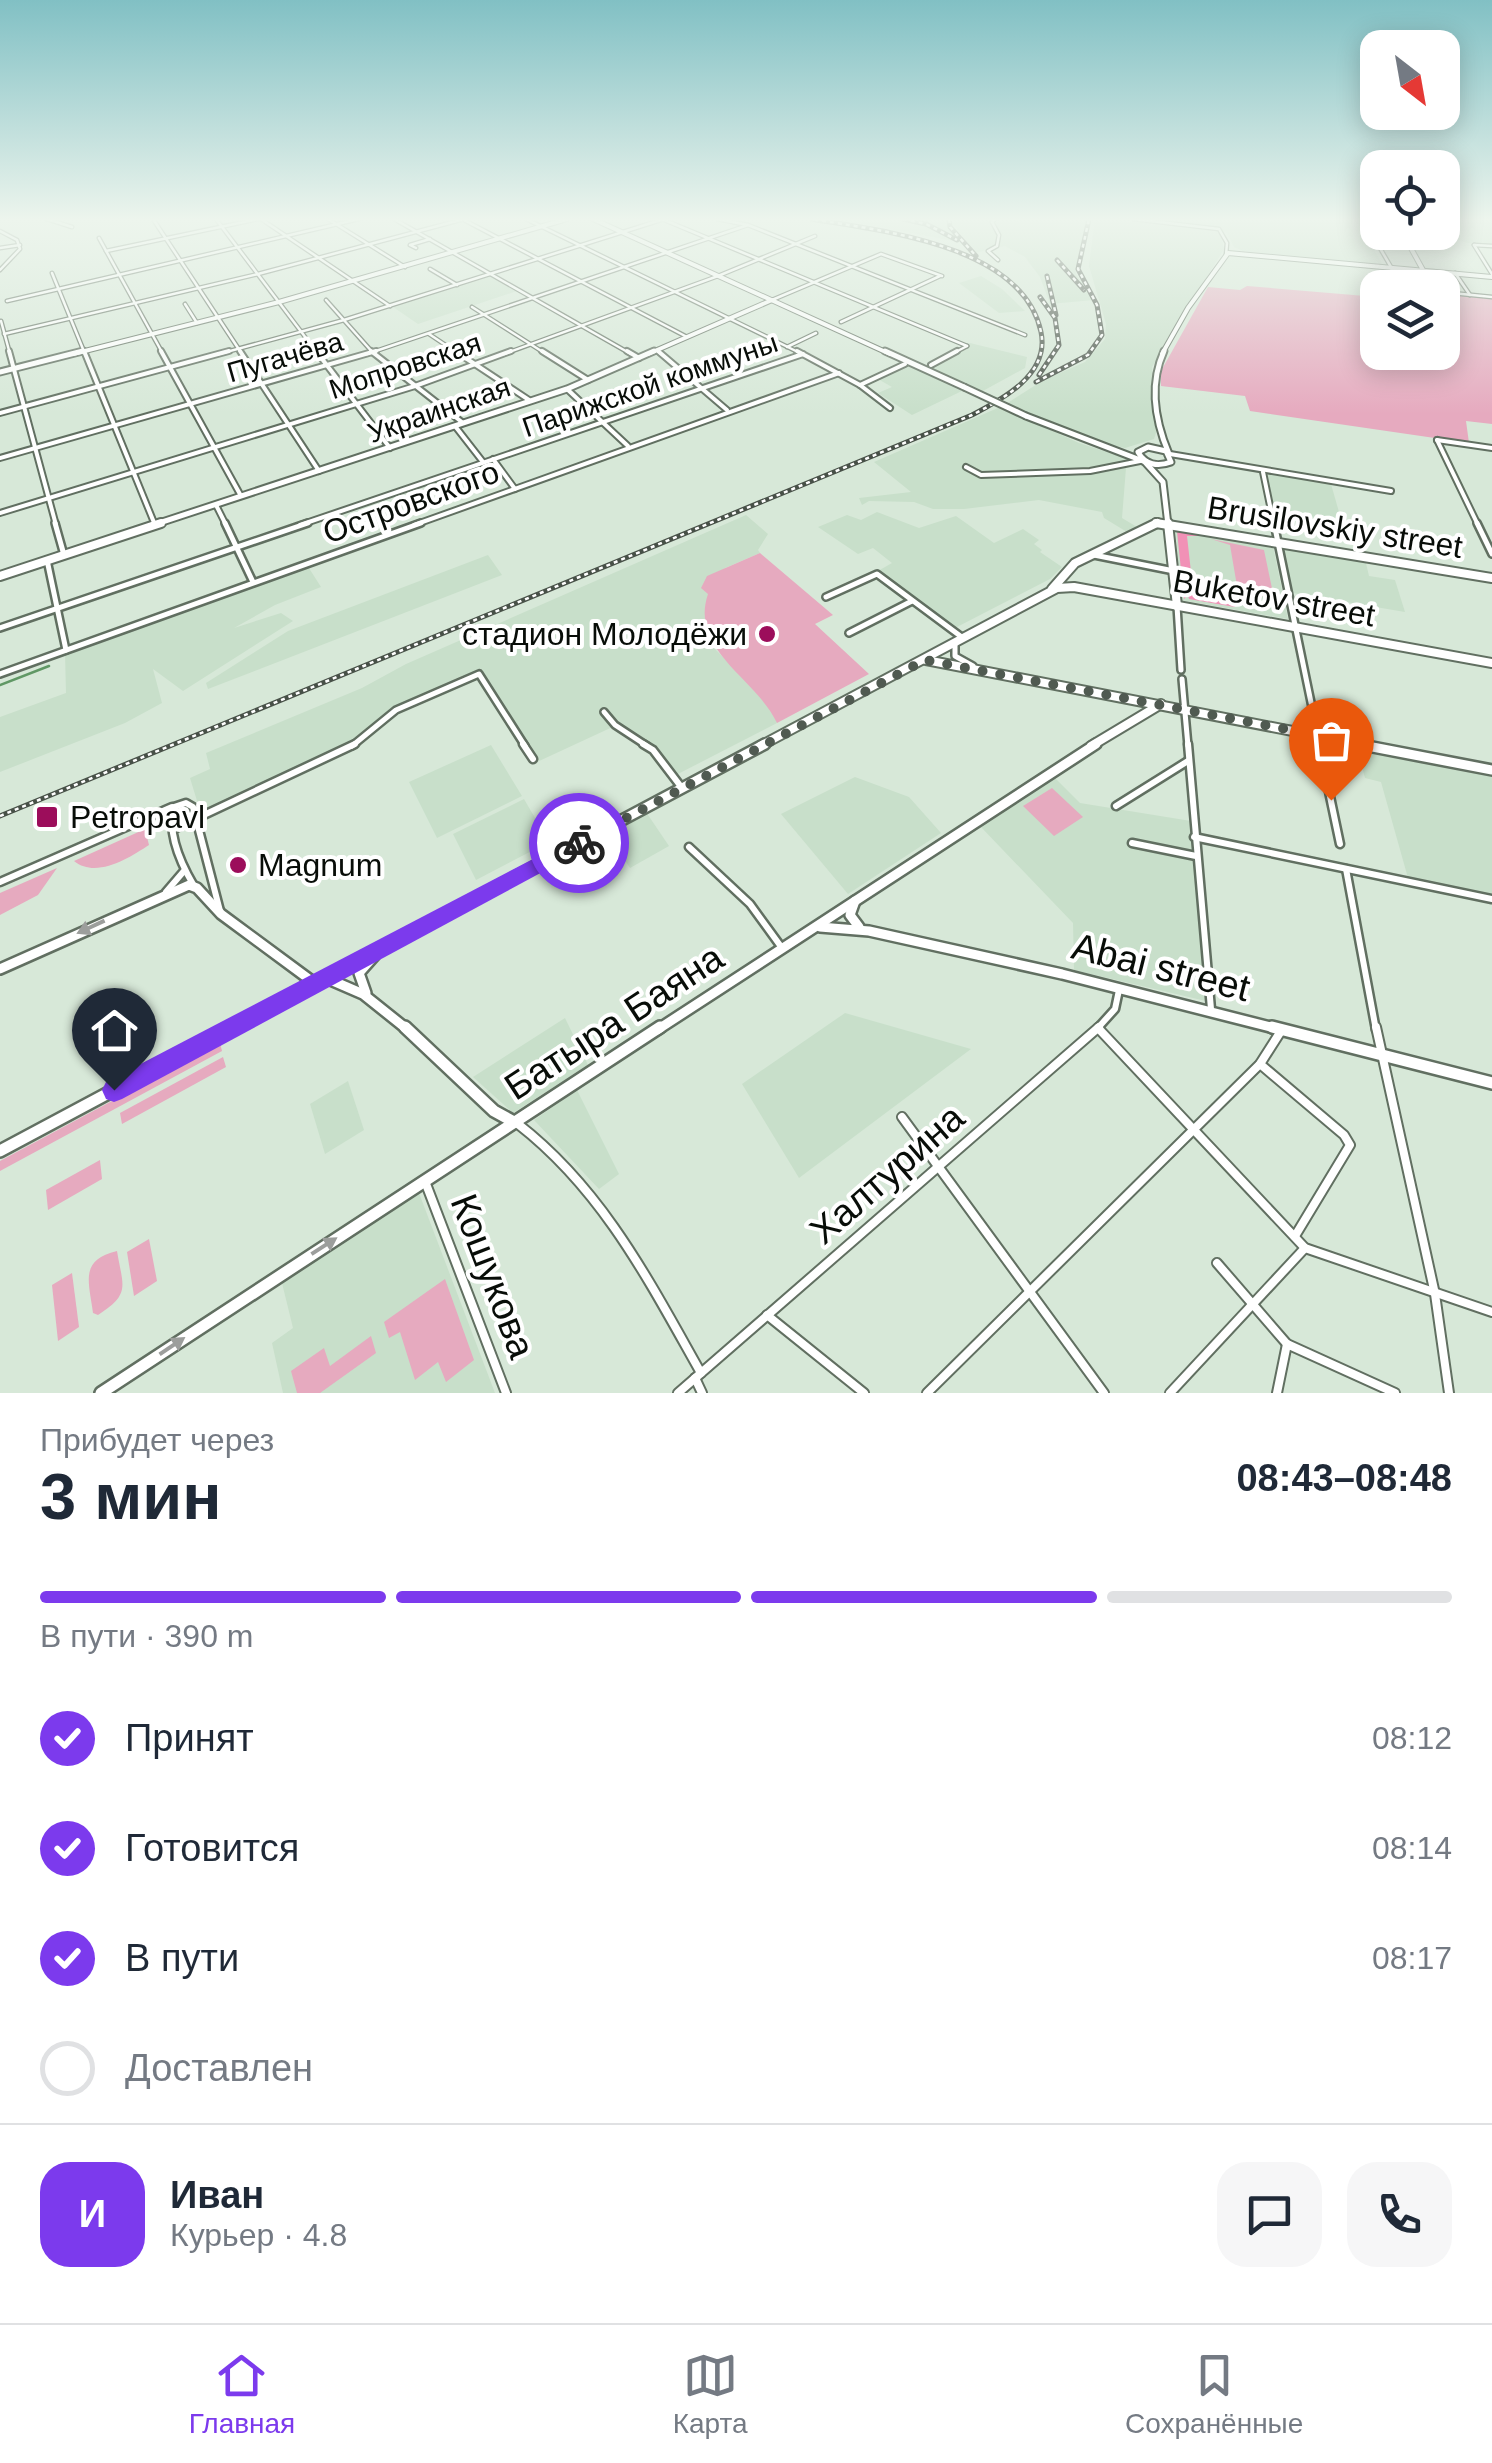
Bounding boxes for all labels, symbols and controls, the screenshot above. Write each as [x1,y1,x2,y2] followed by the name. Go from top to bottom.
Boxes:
[1360,30,1460,130] north arrow
[1360,30,1460,370] map controls
[1360,150,1460,250] button: locate
[1360,270,1460,370] button: layers
[224,326,347,388] street label: Пугачёва
[325,327,485,405] street label: Мопровская
[518,327,782,443] street label: Парижской коммуны
[364,371,514,449] street label: Украинская
[318,453,504,551] street label: Островского
[1205,489,1465,565] street label: Brusilovskiy street
[1170,563,1378,634] street label: Buketov street
[462,616,747,652] place label: стадион Молодёжи
[756,623,778,645] marker: стадион Молодёжи
[1289,698,1374,801] pin
[1304,713,1359,768] icon: bag
[529,793,629,893] courier
[70,799,205,835] place label: Petropavl
[34,804,60,830] marker: Petropavl
[552,816,607,871] icon: bike
[258,847,383,883] place label: Magnum
[227,854,249,876] marker: Magnum
[76,918,105,935] one-way arrow
[1068,925,1255,1009] street label: Abai street
[497,935,732,1108] street label: Батыра Баяна
[72,988,157,1091] pin
[87,1003,142,1058] icon: home
[802,1095,973,1252] street label: Халтурина
[443,1188,544,1365] street label: Кошукова
[310,1237,338,1256] one-way arrow
[158,1337,185,1356] one-way arrow
[40,1422,274,1458] text: Прибудет через
[1236,1457,1452,1499] text: 08:43–08:48
[40,1460,222,1533] text: 3 мин
[40,1618,253,1654] text: В пути · 390 m
[40,1711,95,1766] icon: check
[125,1717,254,1759] text: Принят
[1372,1720,1452,1756] text: 08:12
[40,1821,95,1876] icon: check
[125,1827,299,1869] text: Готовится
[1372,1830,1452,1866] text: 08:14
[40,1931,95,1986] icon: check
[125,1937,239,1979] text: В пути
[1372,1940,1452,1976] text: 08:17
[125,2047,313,2089] text: Доставлен
[1217,2162,1322,2267] button: chat
[1347,2162,1452,2267] button: phone
[170,2174,264,2216] text: Иван
[79,2193,106,2235] text: И
[170,2217,347,2253] text: Курьер · 4.8
[189,2348,295,2440] tab: Главная
[673,2348,748,2440] tab: Карта
[1125,2348,1303,2440] tab: Сохранённые

